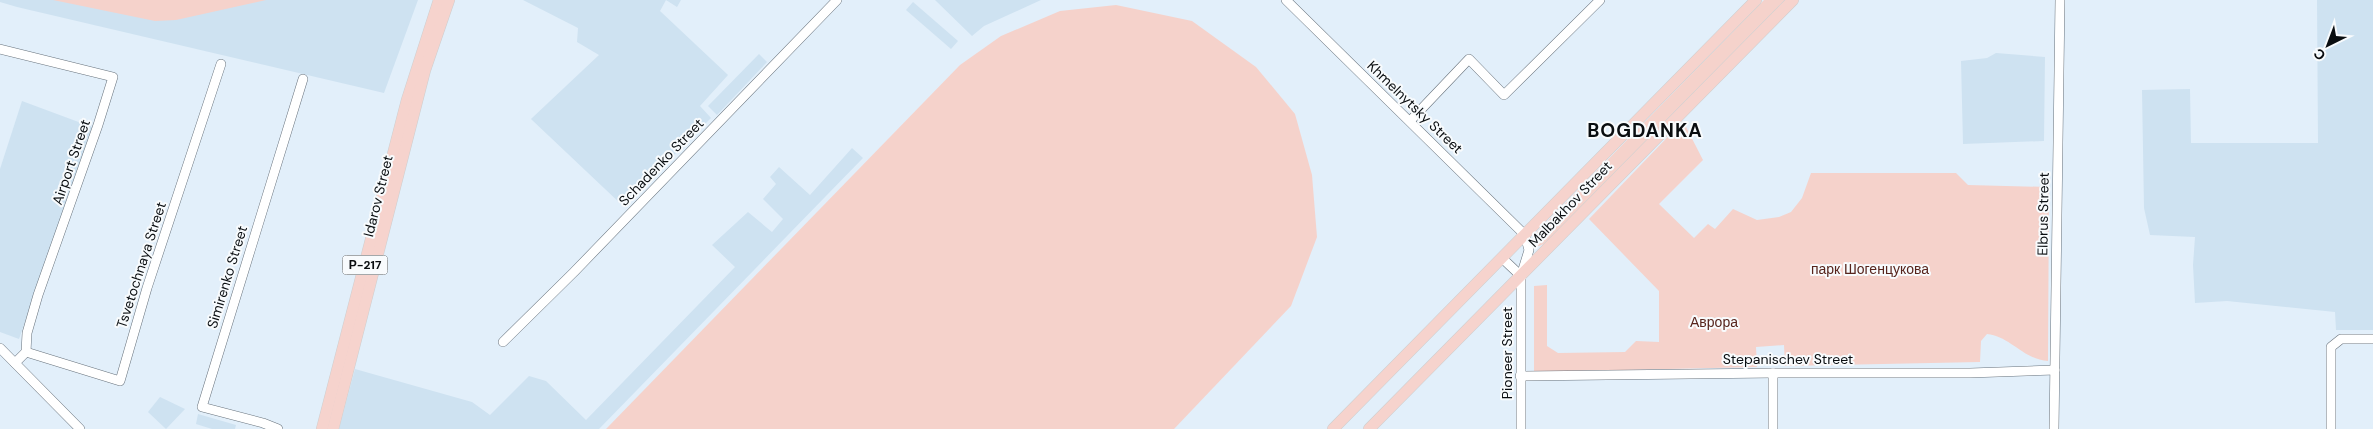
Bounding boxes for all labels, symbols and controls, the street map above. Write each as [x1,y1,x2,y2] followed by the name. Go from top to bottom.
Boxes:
[2303,20,2353,70] north arrow
[2310,45,2329,65] text: С
[1363,57,1467,157] street label: Khmelnytsky Street
[615,114,707,210] street label: Schadenko Street
[48,117,94,207] street label: Airport Street
[1587,118,1703,143] district label: BOGDANKA
[359,153,397,239] street label: Idarov Street
[1524,157,1616,251] street label: Malbakhov Street
[2033,172,2053,256] street label: Elbrus Street
[112,200,170,330] street label: Tsvetochnaya Street
[203,223,251,331] street label: Simirenko Street
[342,256,388,274] road number: Р-217
[1811,260,1929,278] park label: парк Шогенцукова
[1498,307,1516,399] street label: Pioneer Street
[1690,313,1738,331] park label: Аврора
[1723,350,1853,368] street label: Stepanischev Street

